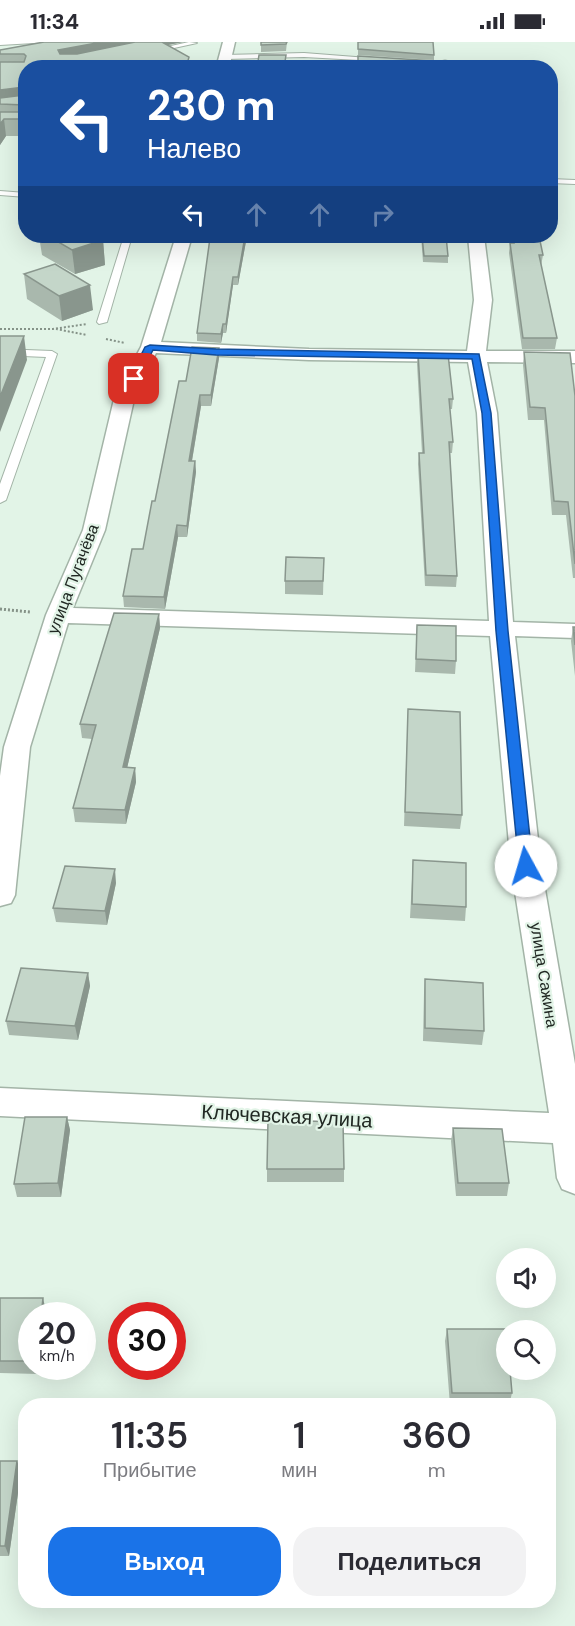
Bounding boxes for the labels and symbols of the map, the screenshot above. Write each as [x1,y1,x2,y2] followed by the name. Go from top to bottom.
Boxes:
[108,353,159,404] pin
[42,521,104,637] street label: улица Пугачёва
[494,834,558,898] position arrow
[525,921,563,1029] street label: улица Сажина
[201,1099,374,1134] street label: Ключевская улица
[108,1302,186,1380] speed limit sign: 30

